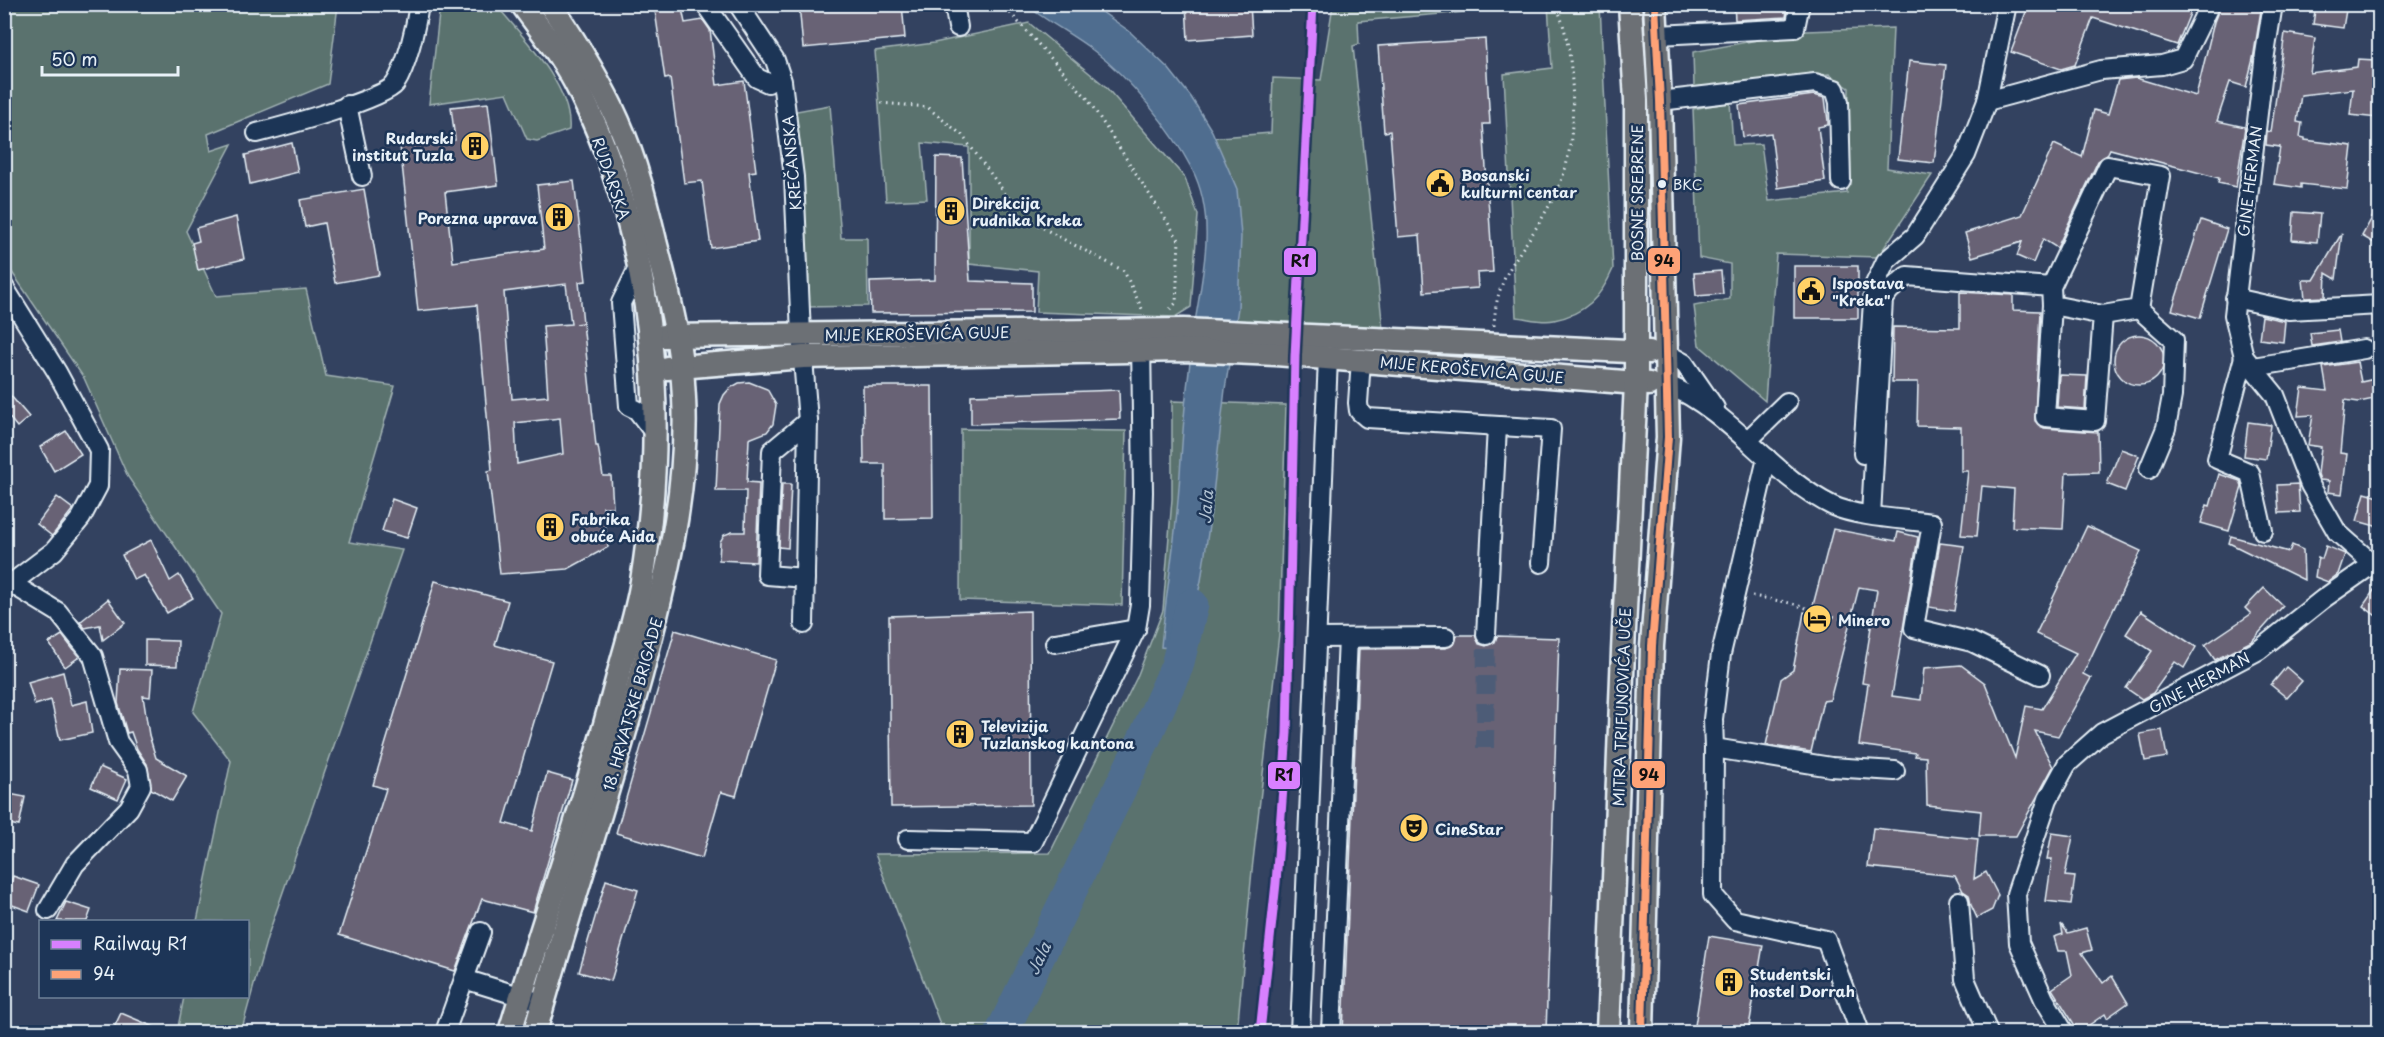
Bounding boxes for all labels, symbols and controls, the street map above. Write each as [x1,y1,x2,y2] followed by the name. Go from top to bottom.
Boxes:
[42,39,178,77] scale bar
[51,45,98,72] text: 50 m
[775,114,807,212] street label: KREČANSKA
[2231,124,2267,238] street label: GINE HERMAN
[1625,125,1648,262] street label: BOSNE SREBRENE
[352,126,454,166] place label: Rudarski institut Tuzla
[459,130,491,162] building icon: Rudarski institut Tuzla
[587,134,637,222] street label: RUDARSKA
[1461,163,1577,203] place label: Bosanski kulturni centar
[1424,167,1456,199] public building icon: Bosanski kulturni centar
[1673,174,1703,195] place label: BKC
[1656,178,1668,190] marker: BKC
[972,191,1083,231] place label: Direkcija rudnika Kreka
[935,195,967,227] building icon: Direkcija rudnika Kreka
[543,201,575,233] building icon: Porezna uprava
[418,206,538,229] place label: Porezna uprava
[1283,247,1317,276] line badge: R1
[1647,247,1681,275] line badge: 94
[1291,248,1310,272] text: R1
[1654,248,1674,272] text: 94
[1832,271,1905,311] place label: Ispostava "Kreka"
[1795,275,1827,307] public building icon: Ispostava "Kreka"
[824,320,1010,346] street label: MIJE KEROŠEVIĆA GUJE
[1379,349,1565,389] street label: MIJE KEROŠEVIĆA GUJE
[1192,488,1218,525] water label: Jala
[571,507,656,547] place label: Fabrika obuće Aida
[534,511,566,543] building icon: Fabrika obuće Aida
[1801,603,1833,635] hotel icon: Minero
[1606,607,1636,807] street label: MITRA TRIFUNOVIĆA UČE
[1838,608,1890,631] place label: Minero
[596,615,668,793] street label: 18. HRVATSKE BRIGADE
[2144,646,2254,718] street label: GINE HERMAN
[981,714,1135,754] place label: Televizija Tuzlanskog kantona
[944,718,976,750] building icon: Televizija Tuzlanskog kantona
[1631,760,1666,789] line badge: 94
[1267,761,1301,790] line badge: R1
[1275,762,1294,786] text: R1
[1639,762,1659,786] text: 94
[1398,812,1430,844] theatre icon: CineStar
[1435,817,1503,840] place label: CineStar
[39,920,249,998] legend
[93,929,187,956] text: Railway R1
[1020,937,1056,978] water label: Jala
[93,959,115,986] text: 94
[1750,962,1855,1002] place label: Studentski hostel Dorrah
[1713,966,1745,998] building icon: Studentski hostel Dorrah

